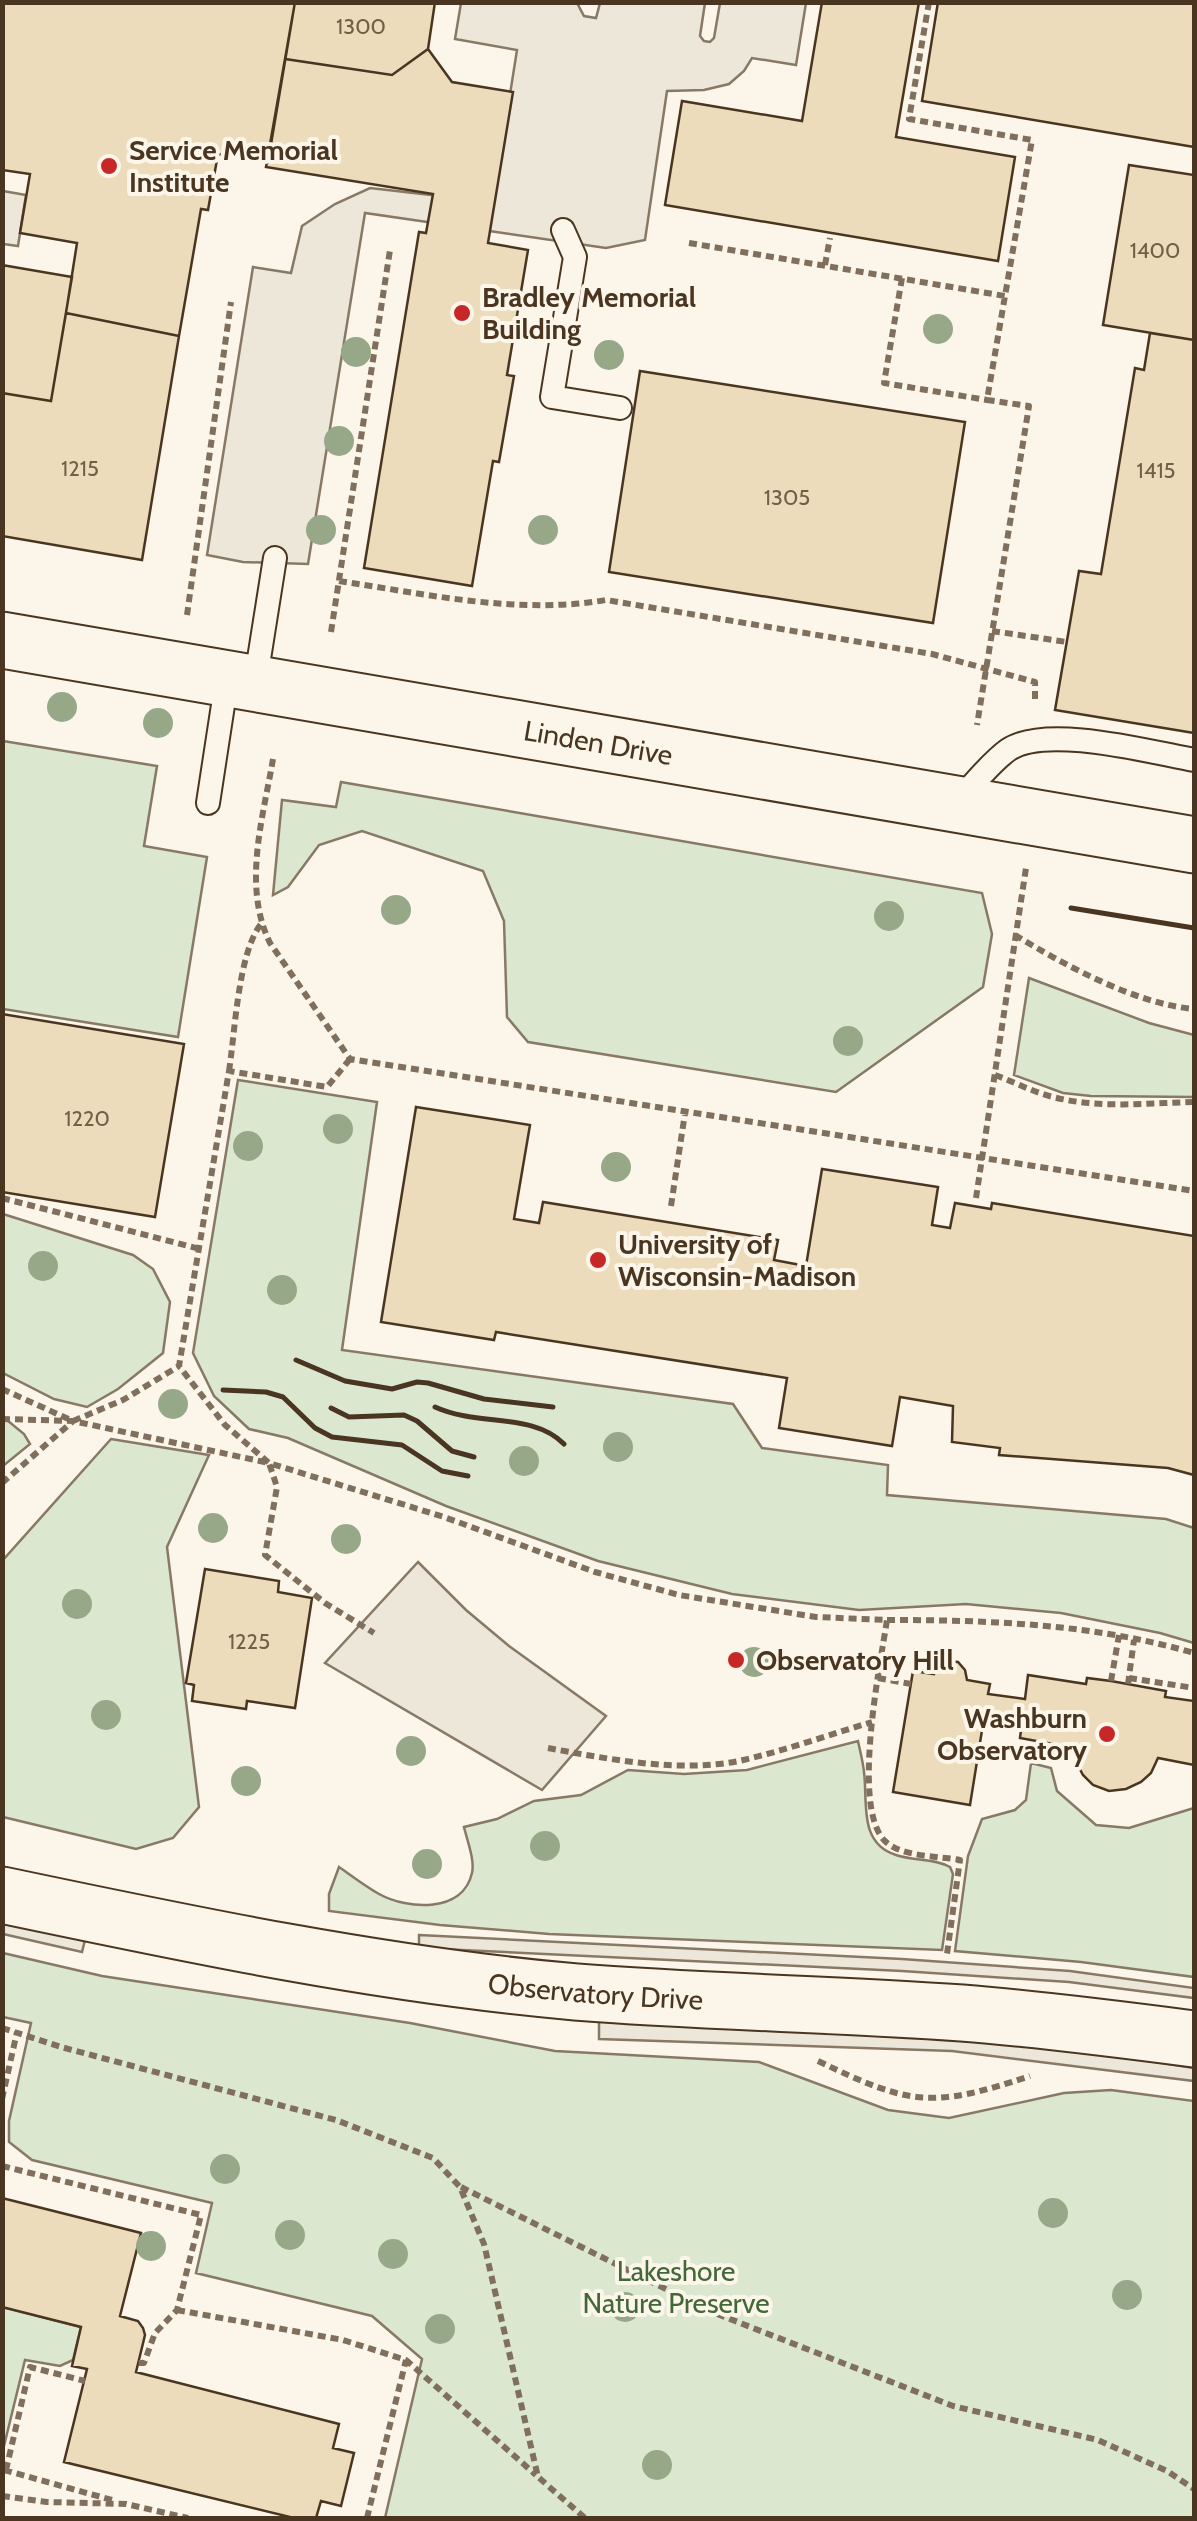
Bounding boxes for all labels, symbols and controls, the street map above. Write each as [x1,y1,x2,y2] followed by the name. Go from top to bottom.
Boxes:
[336,13,386,40] house number: 1300
[129,133,338,199] place label: Service Memorial Institute
[98,155,120,177] marker: Service Memorial Institute
[1130,237,1180,264] house number: 1400
[482,280,696,346] place label: Bradley Memorial Building
[451,302,473,324] marker: Bradley Memorial Building
[61,455,99,482] house number: 1215
[1137,457,1175,484] house number: 1415
[764,484,810,511] house number: 1305
[521,713,675,772] street label: Linden Drive
[64,1105,110,1132] house number: 1220
[618,1227,856,1293] place label: University of Wisconsin-Madison
[587,1249,609,1271] marker: University of Wisconsin-Madison
[228,1628,270,1655] house number: 1225
[756,1643,954,1677] place label: Observatory Hill
[725,1649,747,1671] marker: Observatory Hill
[937,1701,1087,1767] place label: Washburn Observatory
[1096,1723,1118,1745] marker: Washburn Observatory
[486,1966,704,2017] street label: Observatory Drive
[582,2254,770,2320] park label: Lakeshore Nature Preserve

